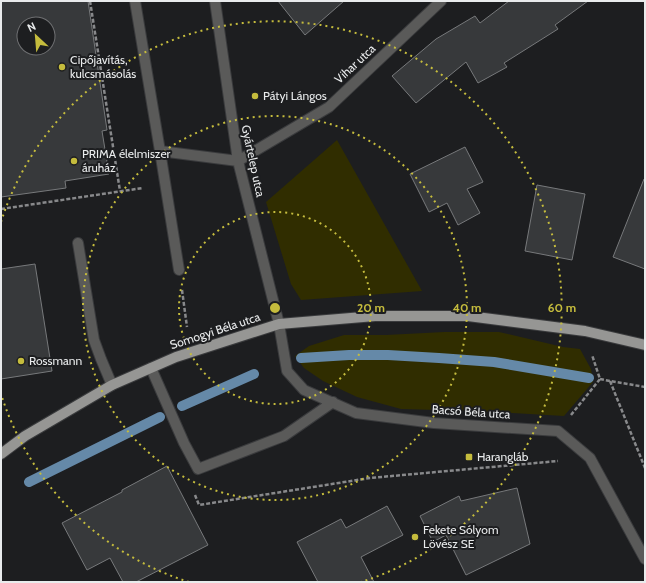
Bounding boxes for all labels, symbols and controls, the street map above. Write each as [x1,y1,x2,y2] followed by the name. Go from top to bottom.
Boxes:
[16,16,56,56] north arrow
[25,19,38,35] text: N
[331,41,378,86] street label: Vihar utca
[70,52,136,81] place label: Cipőjavítás, kulcsmásolás
[57,62,67,72] marker: Cipőjavítás, kulcsmásolás
[263,88,327,103] place label: Pátyi Lángos
[250,91,260,101] marker: Pátyi Lángos
[239,123,269,199] street label: Gyártelep utca
[82,146,171,175] place label: PRIMA élelmiszer áruház
[69,156,79,166] marker: PRIMA élelmiszer áruház
[357,300,385,315] text: 20 m
[452,300,482,315] text: 40 m
[548,300,576,315] text: 60 m
[268,301,282,315] centre of rings
[168,309,262,352] street label: Somogyi Béla utca
[29,353,83,368] place label: Rossmann
[16,356,26,366] marker: Rossmann
[431,401,511,422] street label: Bacsó Béla utca
[477,449,529,464] place label: Harangláb
[464,452,474,462] marker: Harangláb
[423,522,498,551] place label: Fekete Sólyom Lövész SE
[410,532,420,542] marker: Fekete Sólyom Lövész SE

